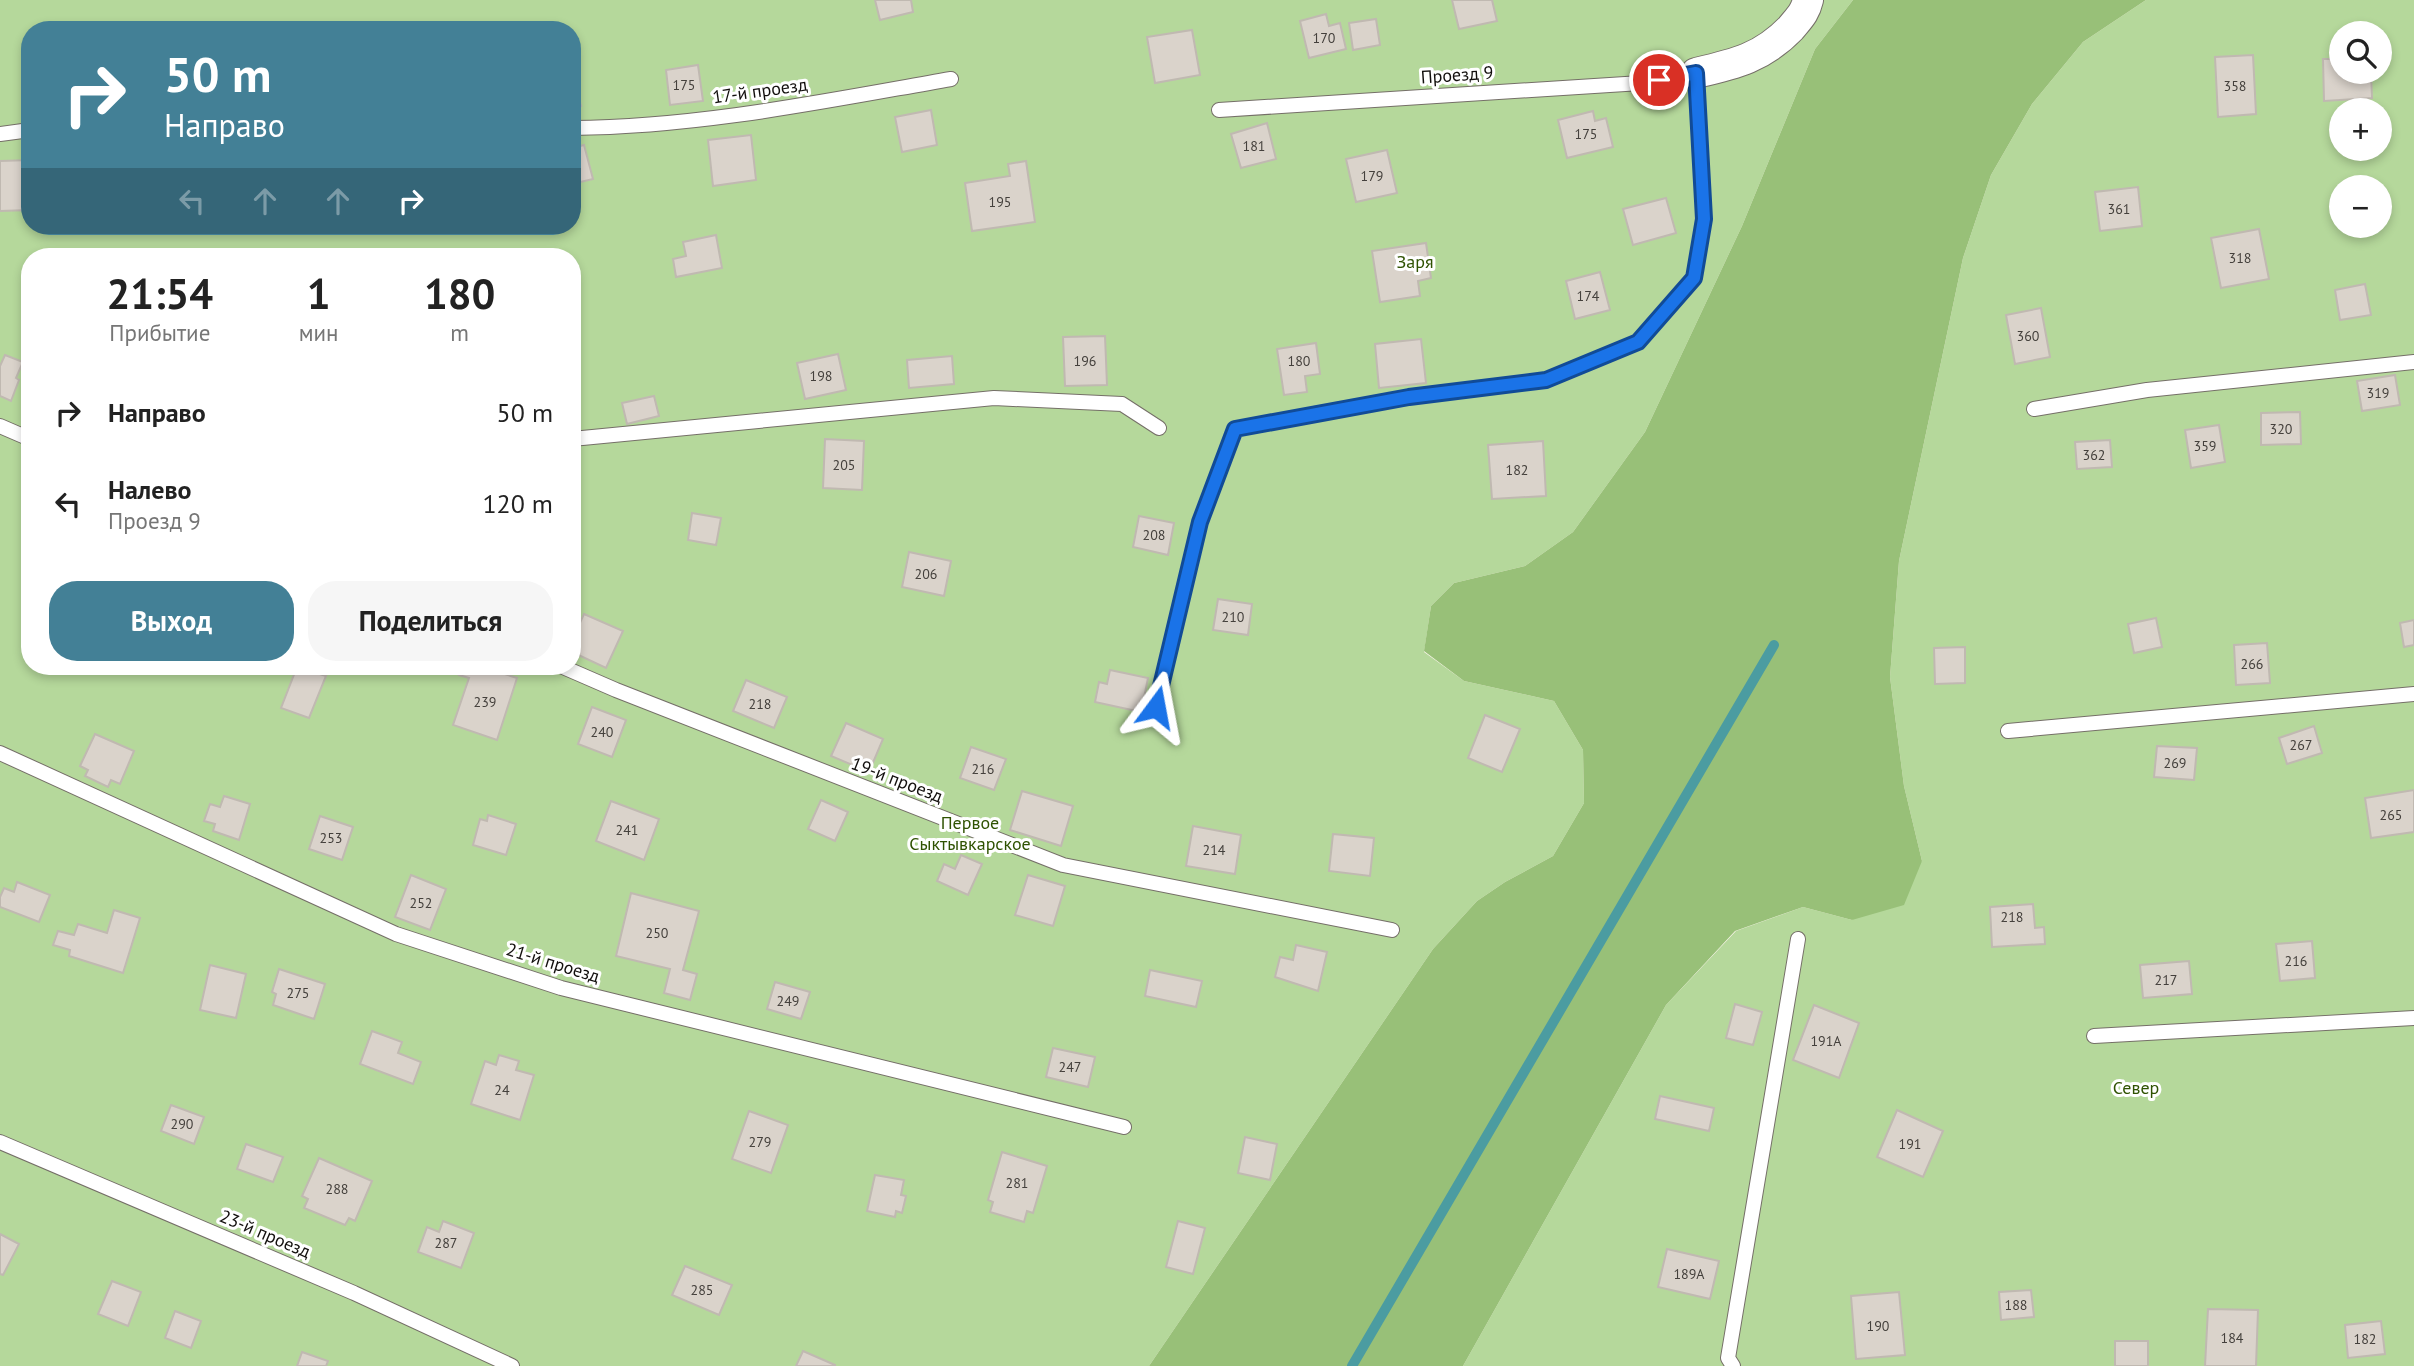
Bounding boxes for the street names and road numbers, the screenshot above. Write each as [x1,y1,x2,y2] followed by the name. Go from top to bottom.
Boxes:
[1420,60,1494,89] street label: Проезд 9
[711,72,809,109] street label: 17-й проезд
[848,751,947,808] street label: 19-й проезд
[504,937,603,988] street label: 21-й проезд
[216,1204,314,1263] street label: 23-й проезд

